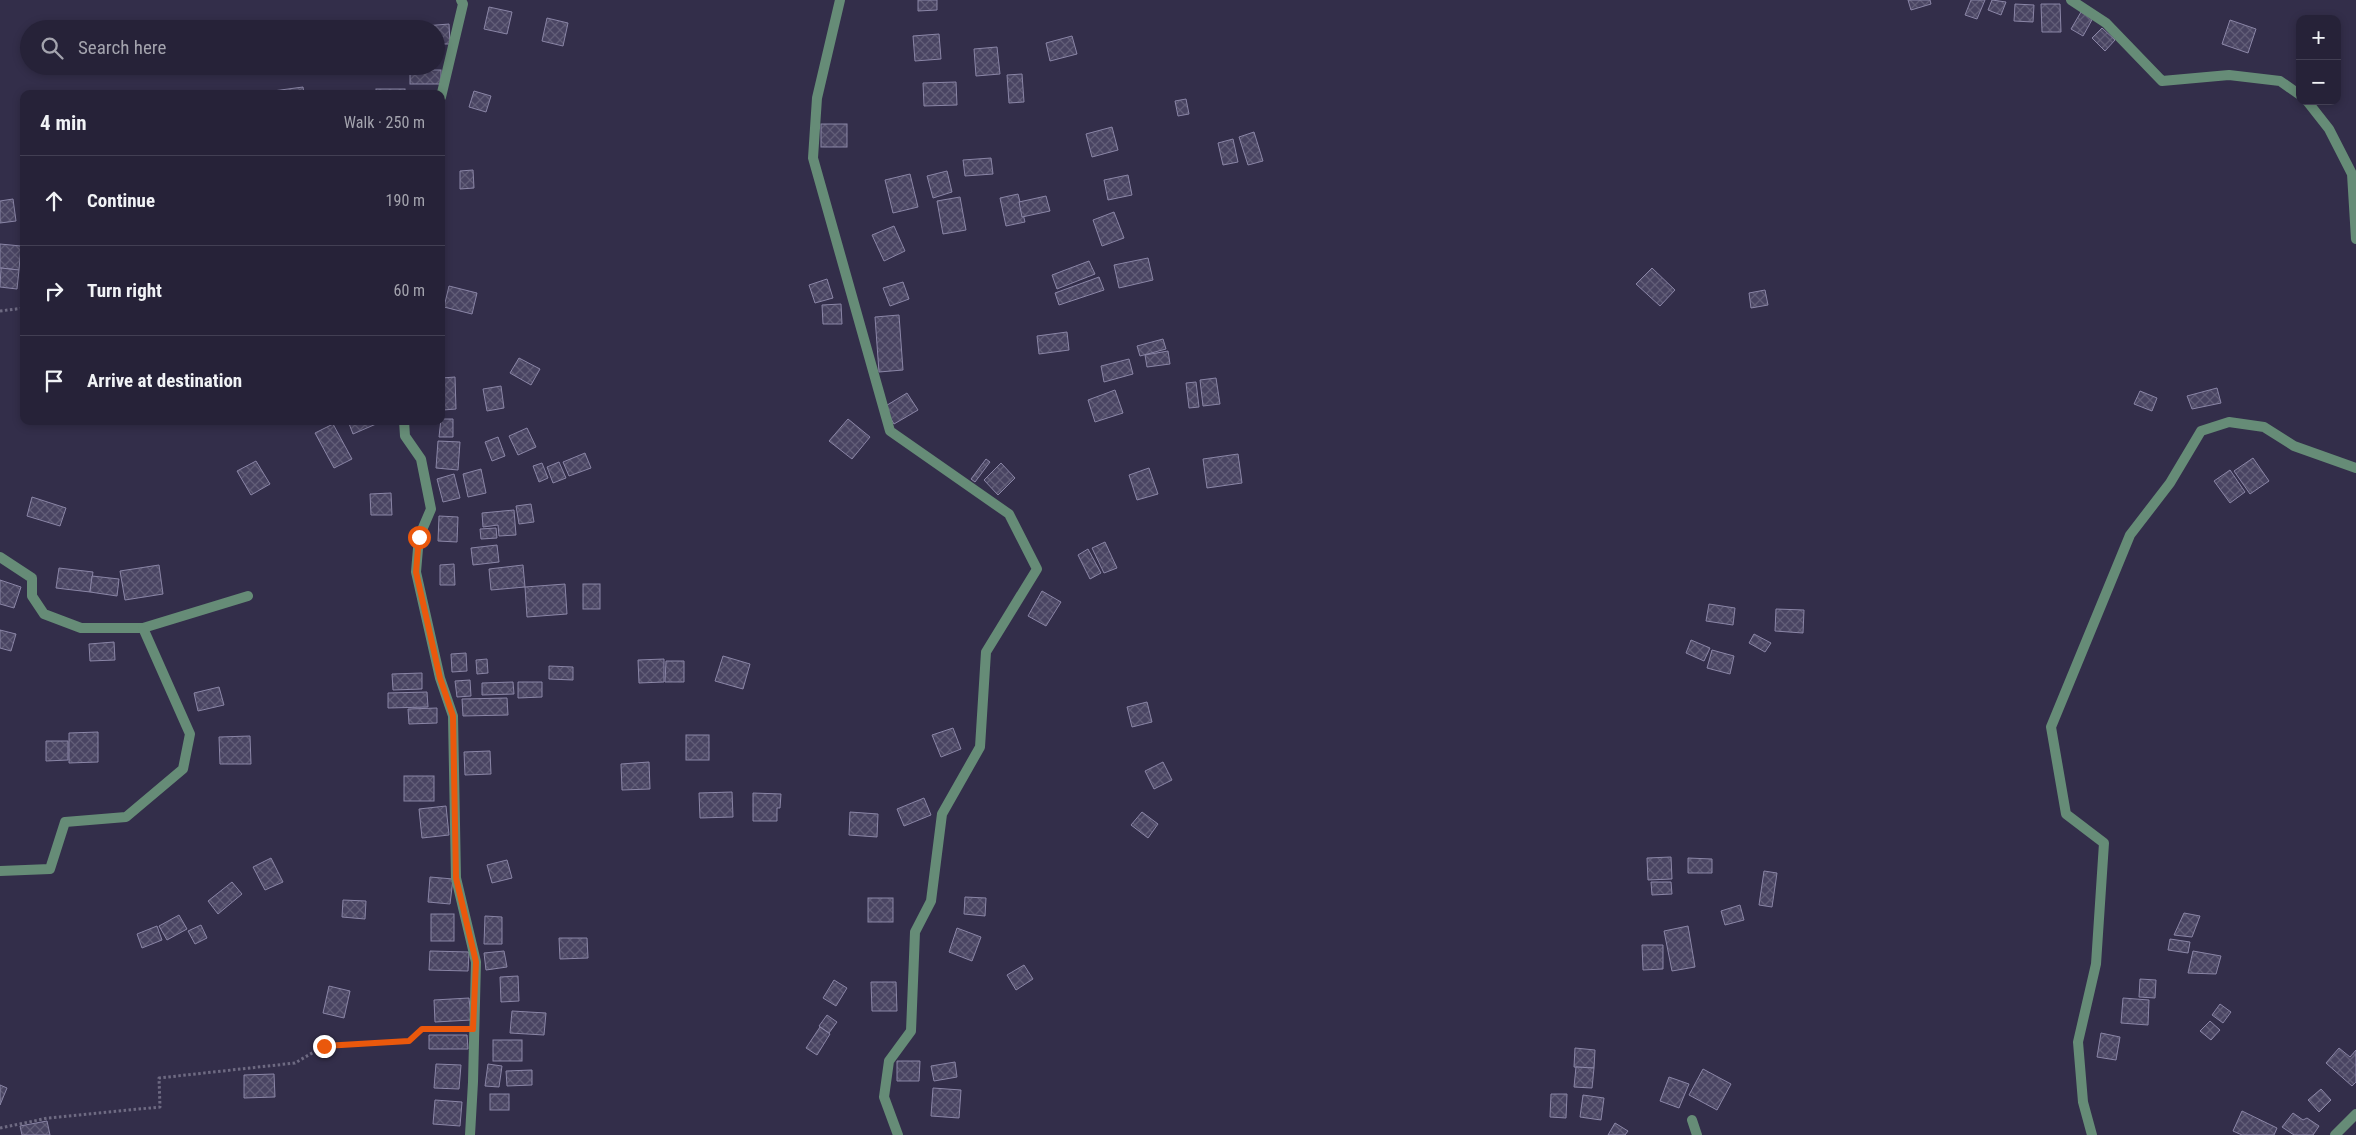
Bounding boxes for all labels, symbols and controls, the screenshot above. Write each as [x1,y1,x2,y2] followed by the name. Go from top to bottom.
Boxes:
[2296,15,2341,105] map controls
[2296,15,2341,60] button: +
[20,20,445,75] search box
[38,34,66,62] icon: search
[78,36,166,59] text: Search here
[2296,60,2341,105] button: −
[40,111,87,135] text: 4 min
[344,113,425,132] text: Walk · 250 m
[40,187,68,215] icon: ahead
[87,189,155,212] text: Continue
[386,191,425,210] text: 190 m
[40,277,68,305] icon: right
[87,279,162,302] text: Turn right
[393,281,425,300] text: 60 m
[40,367,68,395] icon: arrive
[87,369,242,392] text: Arrive at destination
[408,526,431,549] route start
[313,1035,336,1058] route end

